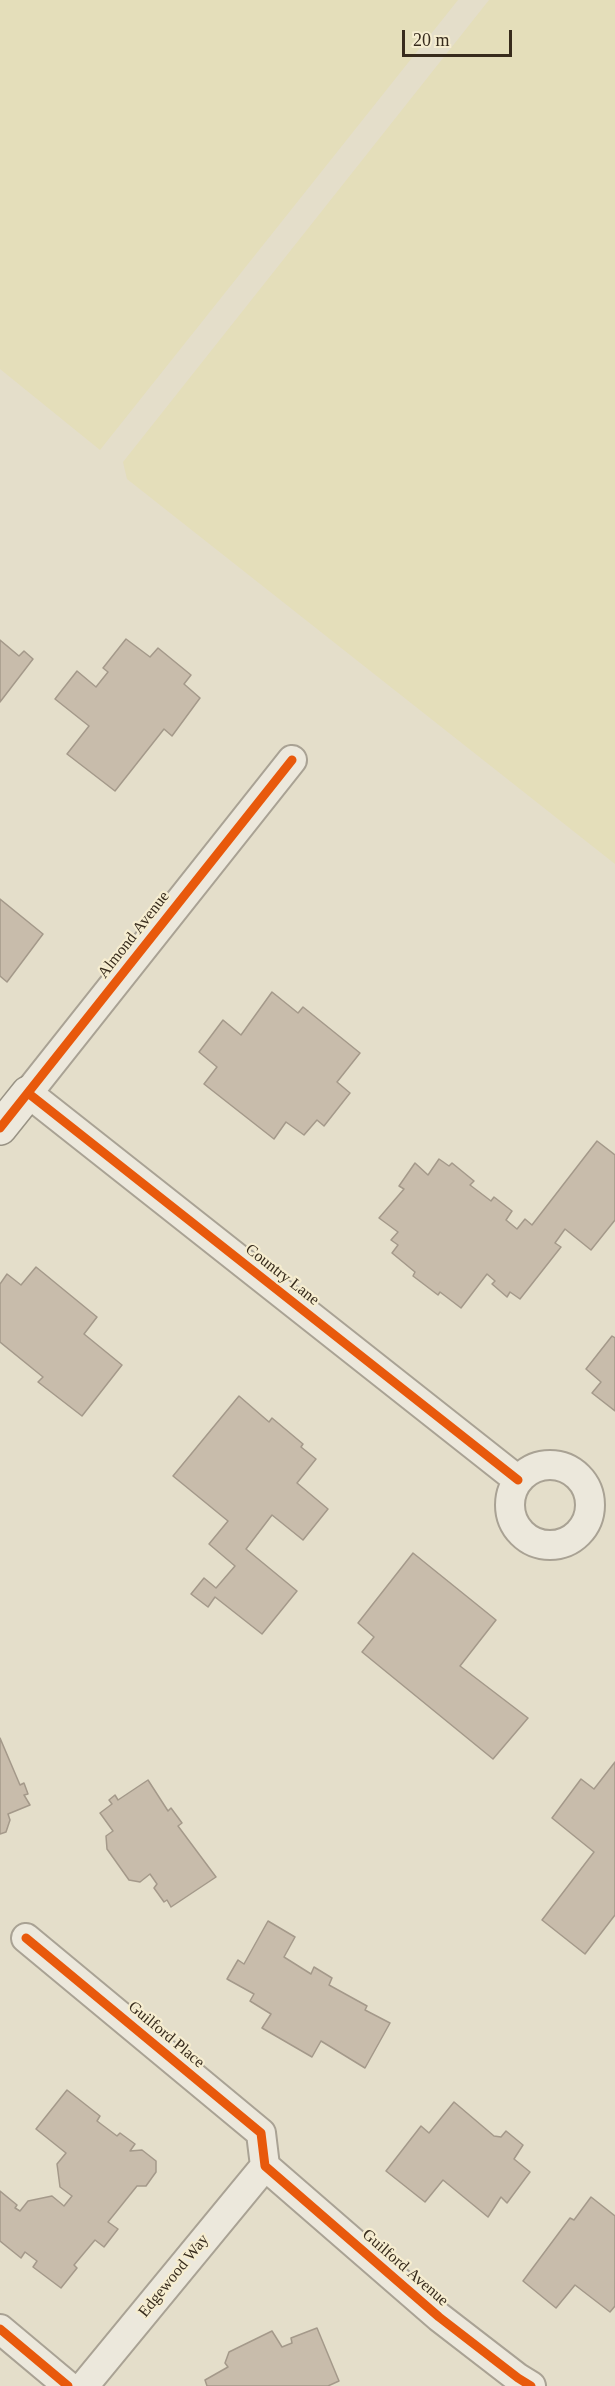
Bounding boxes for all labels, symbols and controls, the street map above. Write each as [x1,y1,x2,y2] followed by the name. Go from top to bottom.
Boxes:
[405,18,514,56] scale bar
[413,30,450,50] text: 20 m
[94,888,174,982] street label: Almond Avenue
[241,1240,323,1310] street label: Country Lane
[124,1998,208,2072] street label: Guilford Place
[358,2225,452,2311] street label: Guilford Avenue
[135,2231,213,2321] street label: Edgewood Way

